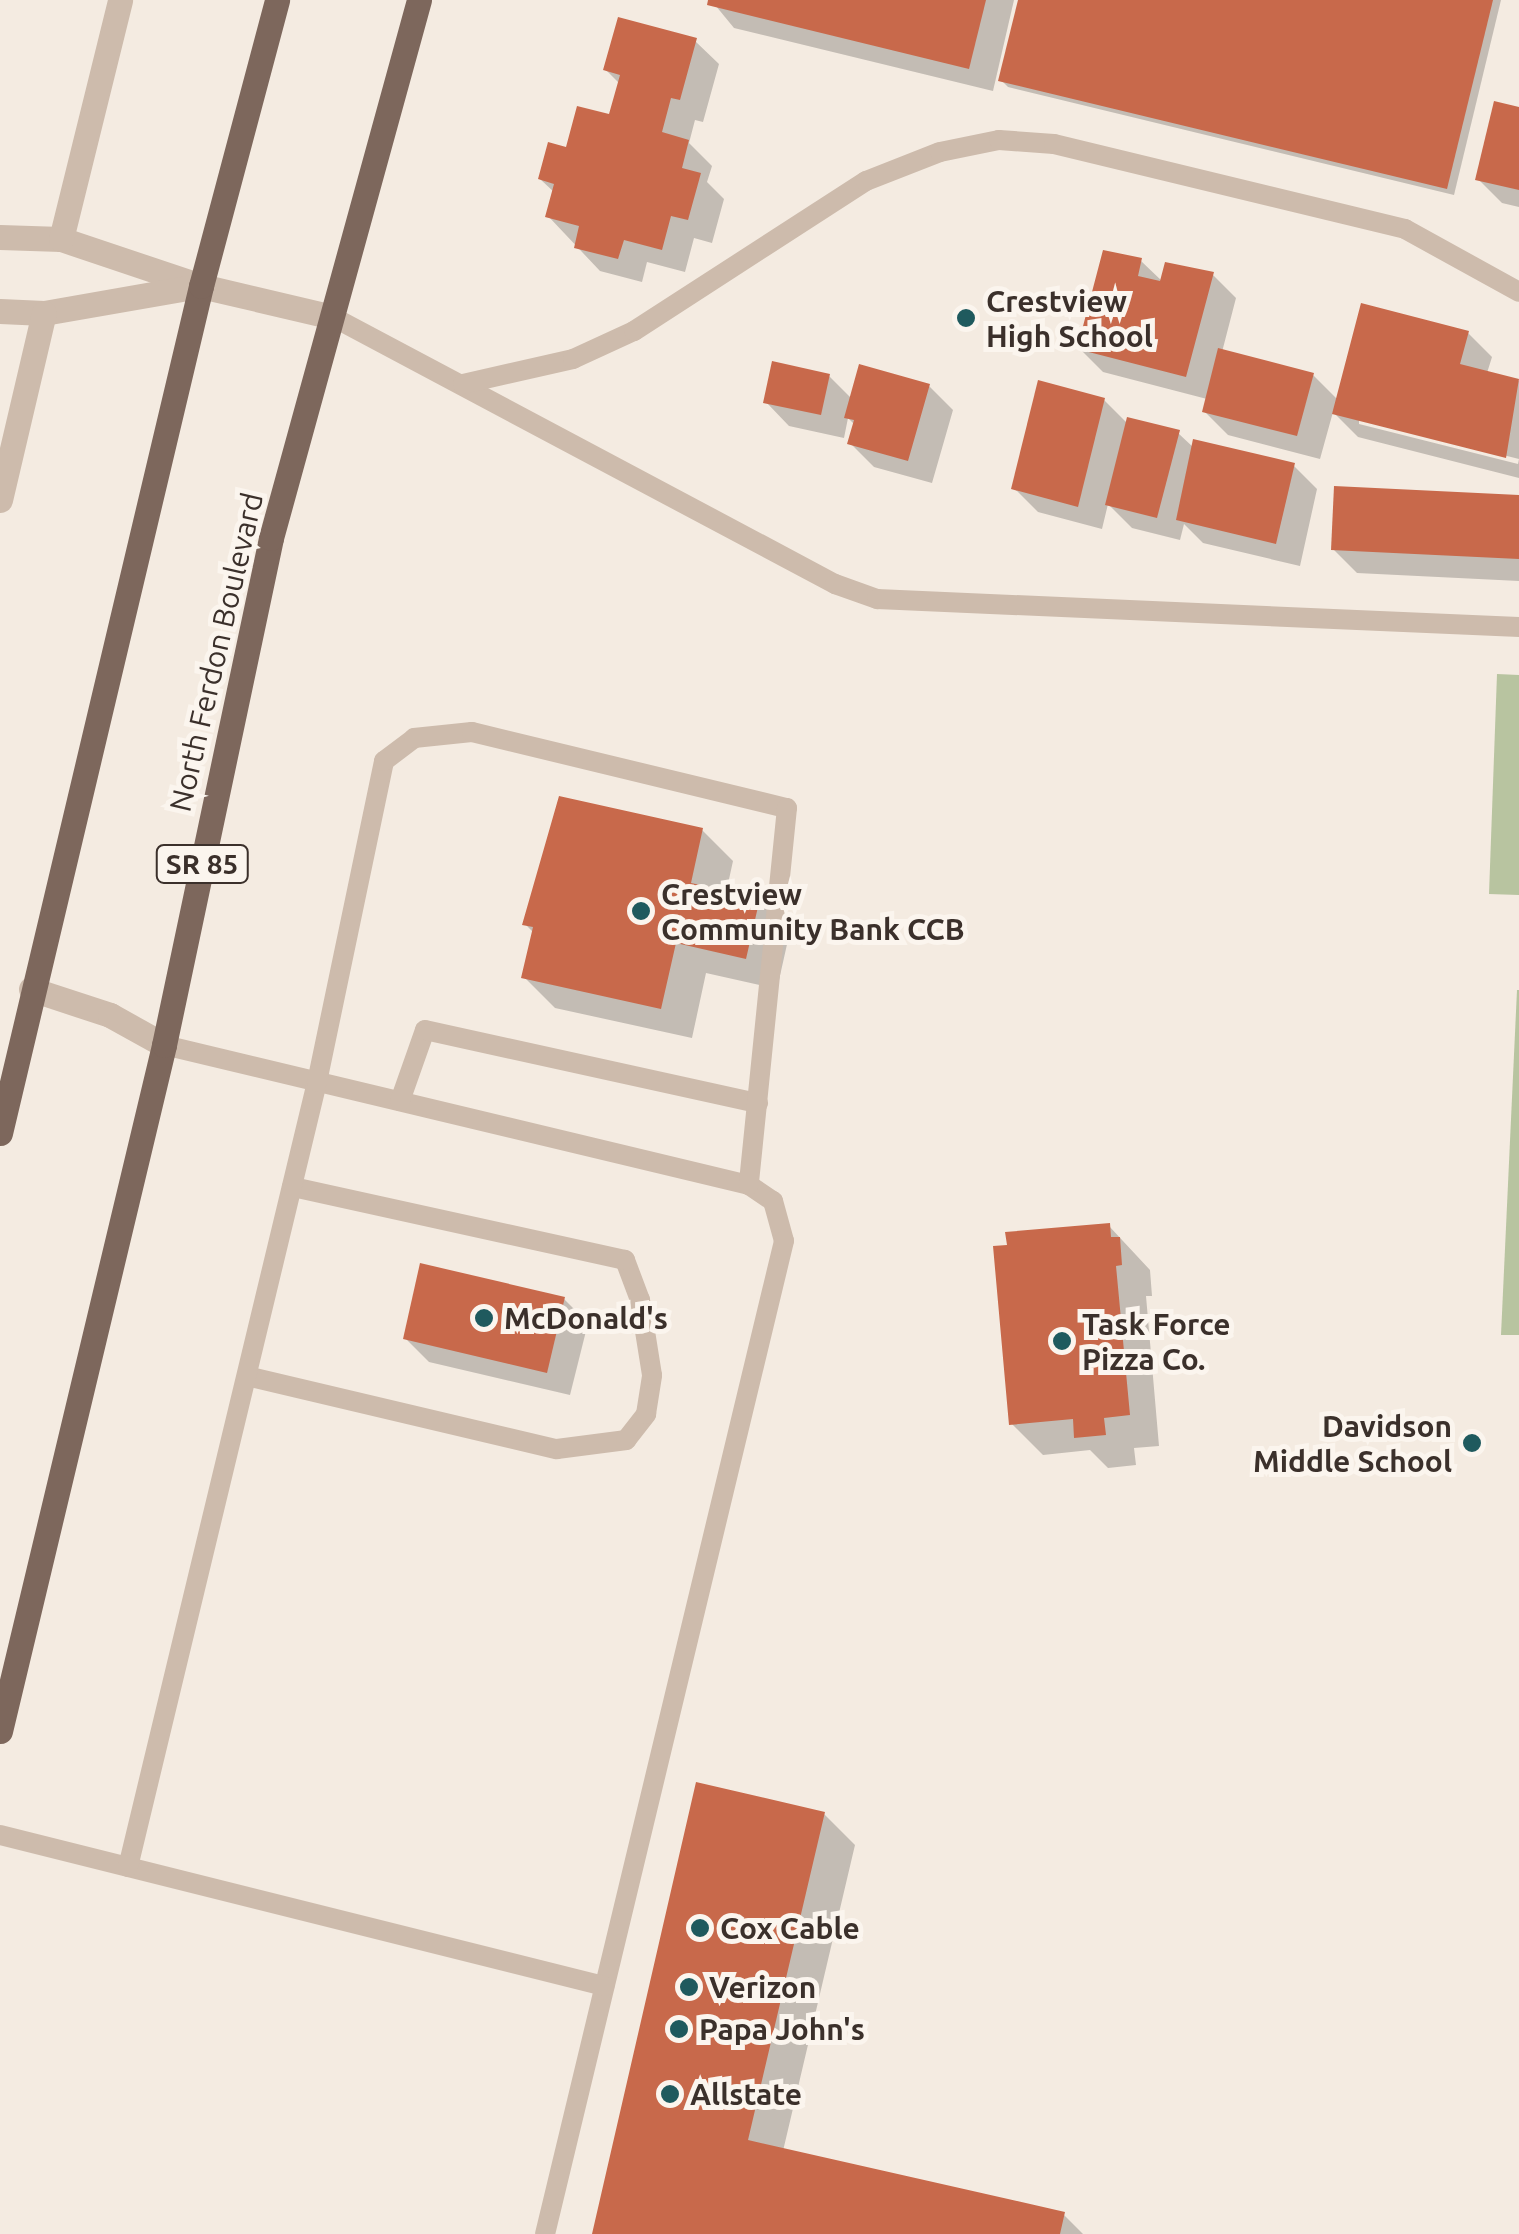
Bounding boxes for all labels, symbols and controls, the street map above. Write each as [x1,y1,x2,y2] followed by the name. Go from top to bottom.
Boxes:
[986,283,1153,354] place label: Crestview High School
[955,307,977,329] marker: Crestview High School
[162,489,270,815] street label: North Ferdon Boulevard
[154,841,250,887] road number: SR 85
[661,876,965,946] place label: Crestview Community Bank CCB
[630,900,652,922] marker: Crestview Community Bank CCB
[504,1300,668,1336] place label: McDonald's
[1082,1306,1231,1376] place label: Task Force Pizza Co.
[473,1307,495,1329] marker: McDonald's
[1051,1330,1073,1352] marker: Task Force Pizza Co.
[1253,1408,1452,1478] place label: Davidson Middle School
[1461,1432,1483,1454] marker: Davidson Middle School
[720,1910,860,1946] place label: Cox Cable
[689,1917,711,1939] marker: Cox Cable
[709,1969,816,2005] place label: Verizon
[678,1976,700,1998] marker: Verizon
[699,2011,865,2047] place label: Papa John's
[668,2018,690,2040] marker: Papa John's
[690,2076,802,2112] place label: Allstate
[659,2083,681,2105] marker: Allstate

